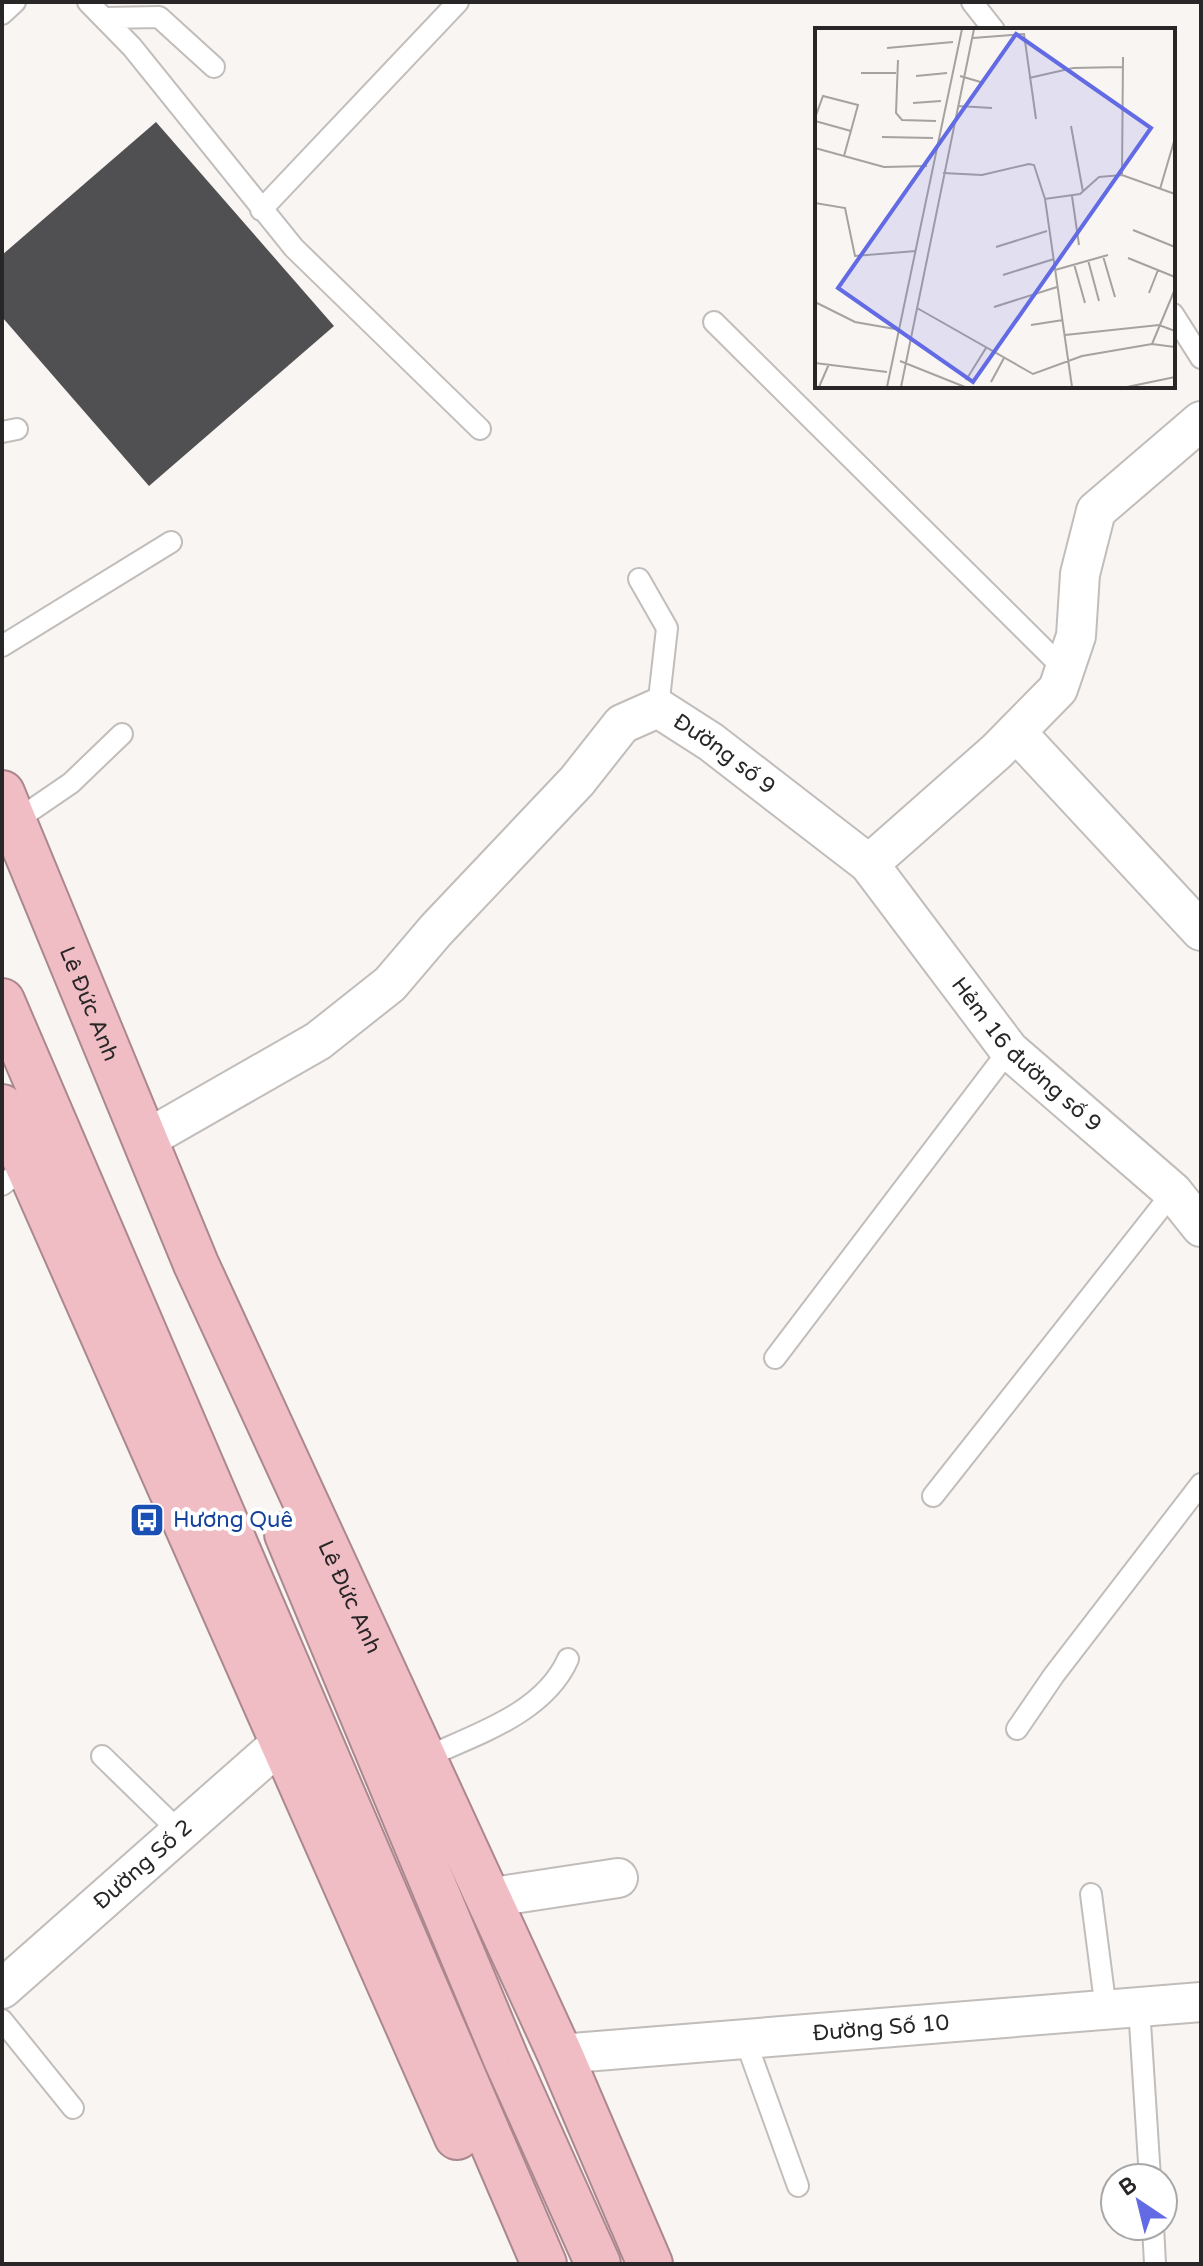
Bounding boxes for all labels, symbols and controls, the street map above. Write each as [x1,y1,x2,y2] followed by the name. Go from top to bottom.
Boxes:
[815,28,1175,388] inset map
[668,708,781,800] street label: Đường số 9
[54,943,124,1065] street label: Lê Đức Anh
[946,972,1107,1137] street label: Hẻm 16 đường số 9
[128,1501,166,1539] bus stop icon: Hương Quê
[173,1507,293,1533] place label: Hương Quê
[312,1536,387,1658] street label: Lê Đức Anh
[88,1814,198,1915] street label: Đường Số 2
[812,2009,950,2046] street label: Đường Số 10
[1099,2162,1179,2242] north arrow
[1114,2171,1142,2201] text: B

